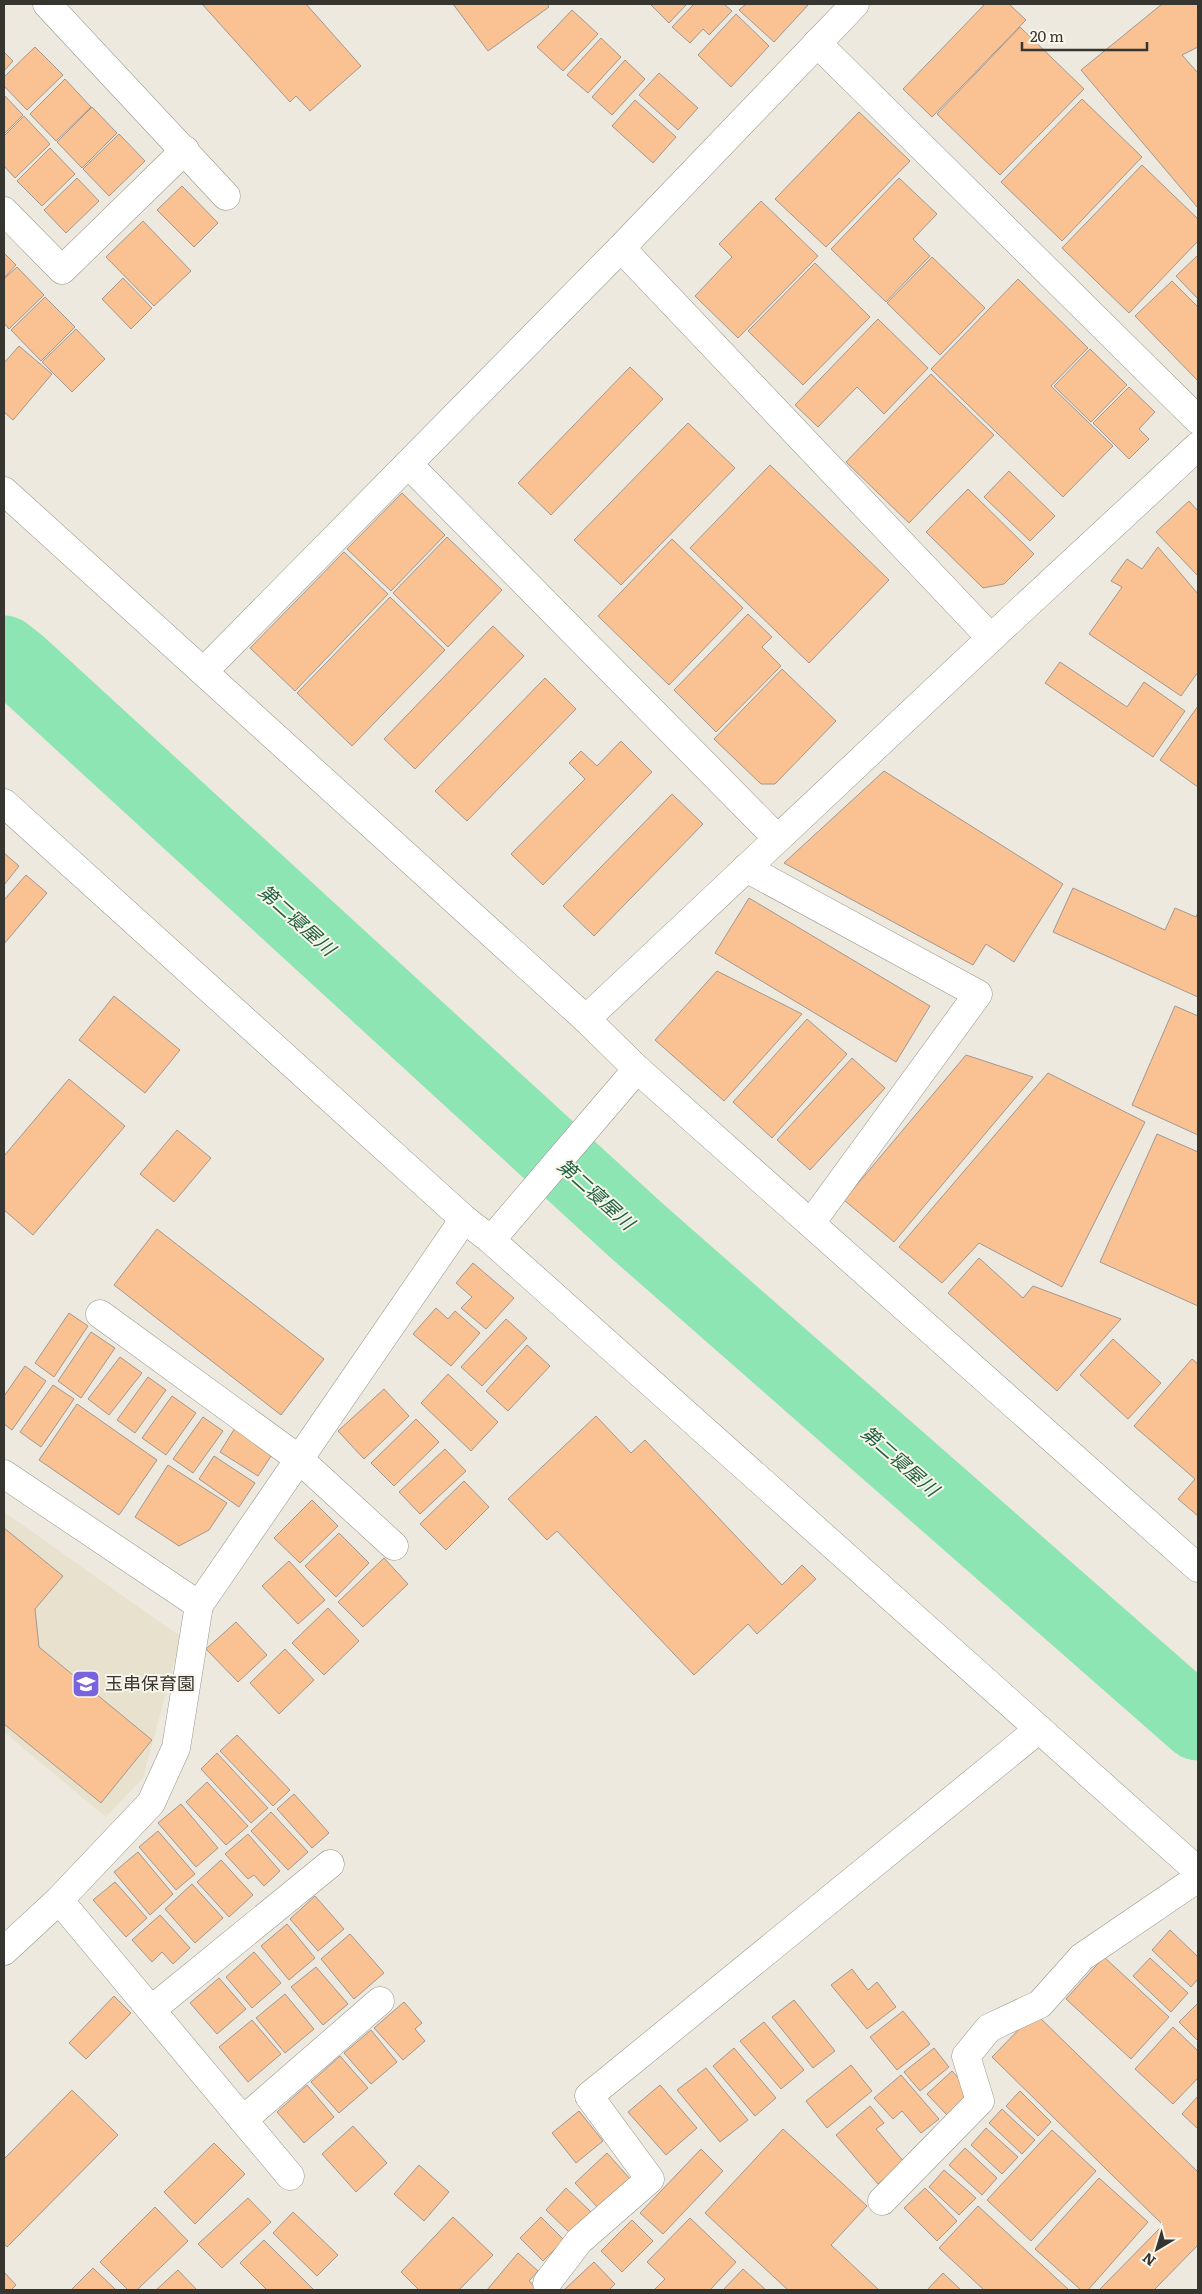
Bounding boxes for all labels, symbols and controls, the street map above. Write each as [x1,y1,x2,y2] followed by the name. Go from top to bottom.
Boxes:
[1022,20,1147,52] scale bar
[1030,24,1064,47] text: 20 m
[253,877,344,963] water label: 第二寝屋川
[552,1151,643,1237] water label: 第二寝屋川
[856,1419,947,1503] water label: 第二寝屋川
[71,1669,101,1699] school or university icon: 玉串保育園
[105,1669,195,1696] place label: 玉串保育園
[1132,2224,1182,2274] north arrow
[1137,2248,1159,2272] text: N

